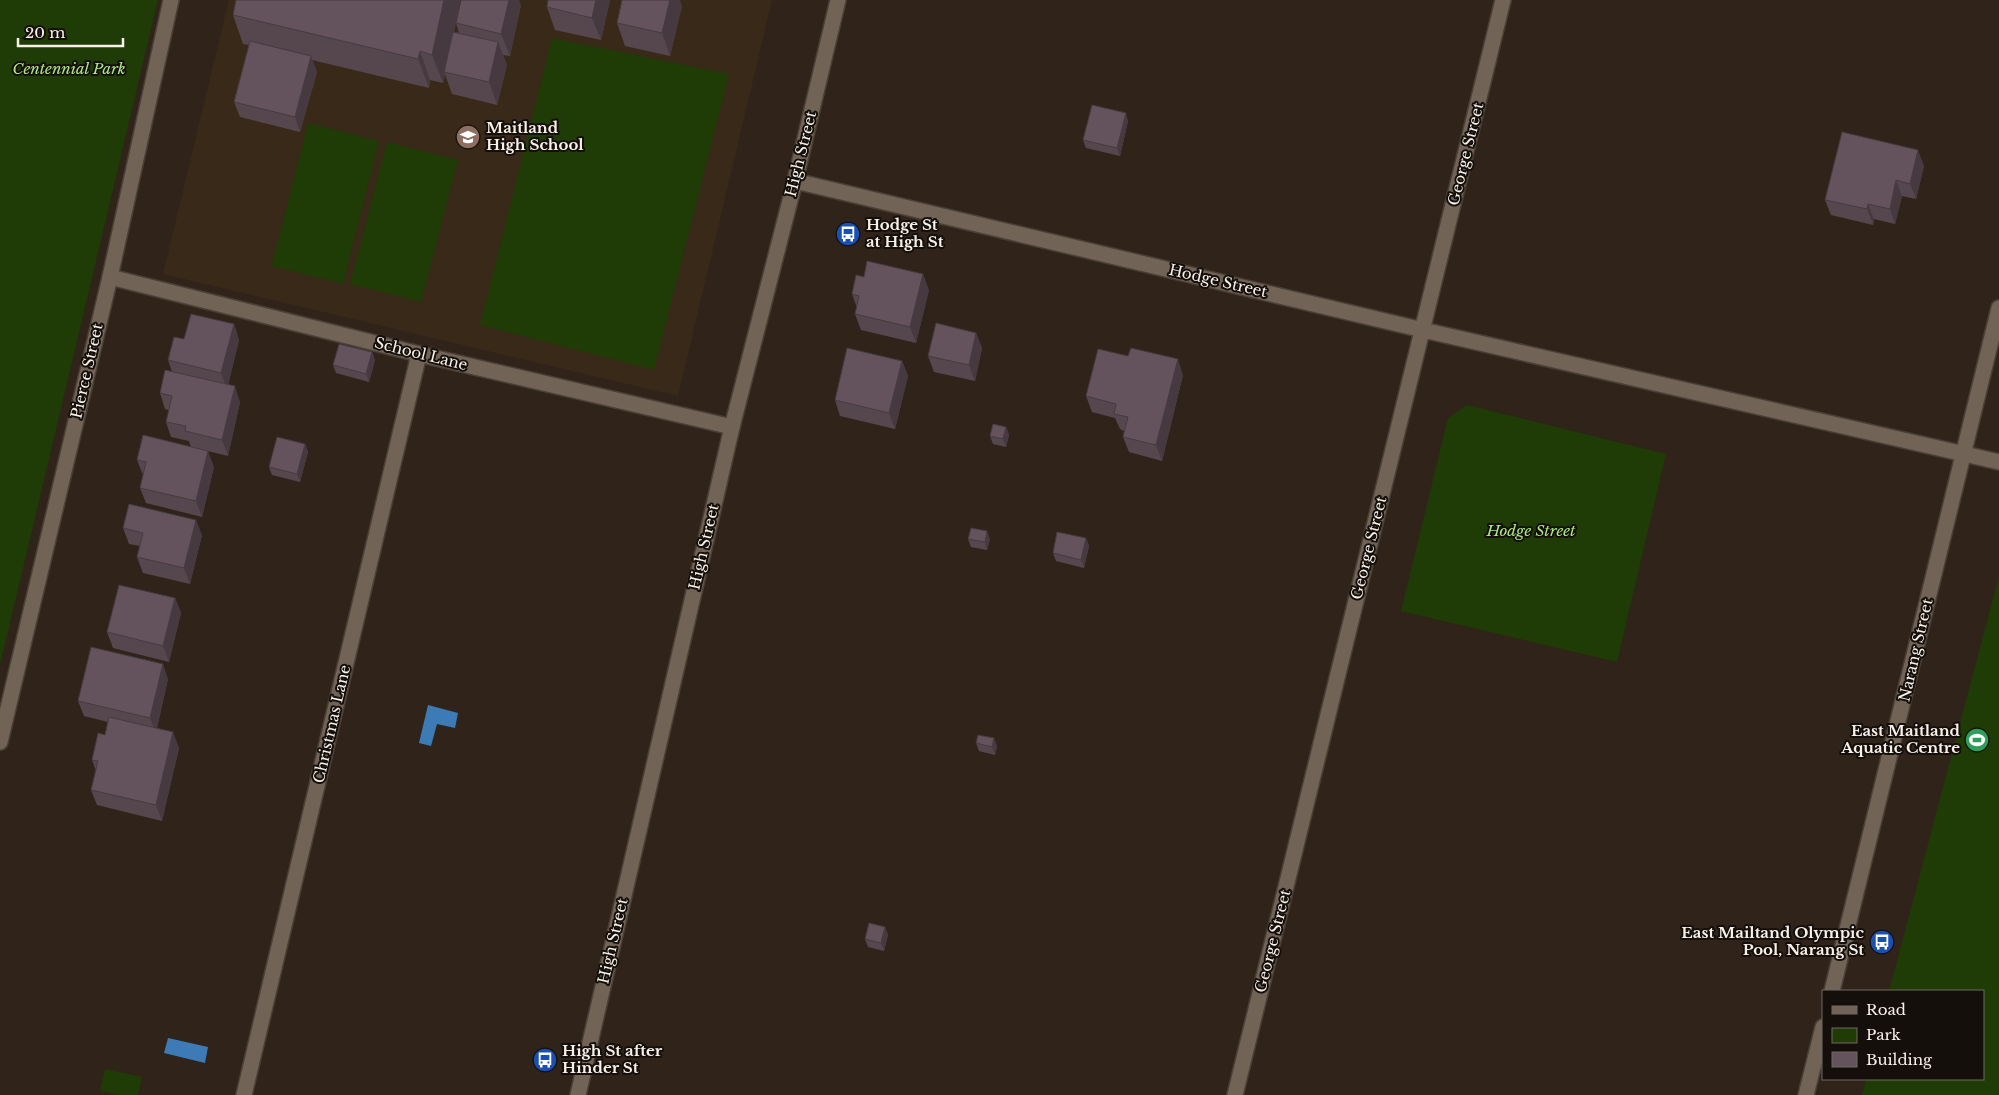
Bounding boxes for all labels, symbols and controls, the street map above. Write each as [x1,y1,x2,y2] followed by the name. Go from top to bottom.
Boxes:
[18,15,122,47] scale bar
[25,23,65,42] text: 20 m
[12,59,126,78] park label: Centennial Park
[1444,100,1488,207] street label: George Street
[781,109,820,199] street label: High Street
[486,118,584,154] place label: Maitland High School
[455,124,481,150] school or university icon: Maitland High School
[866,215,944,251] place label: Hodge St at High St
[835,221,861,247] bus stop icon: Hodge St at High St
[1167,260,1269,301] street label: Hodge Street
[66,321,107,420] street label: Pierce Street
[373,333,470,374] street label: School Lane
[1347,494,1391,601] street label: George Street
[684,502,723,592] street label: High Street
[1485,521,1576,540] park label: Hodge Street
[1894,596,1937,703] street label: Narang Street
[309,663,354,785] street label: Christmas Lane
[1840,721,1961,757] place label: East Maitland Aquatic Centre
[1964,727,1990,753] sports icon: East Maitland Aquatic Centre
[1251,887,1295,994] street label: George Street
[593,896,632,986] street label: High Street
[1681,923,1865,959] place label: East Mailtand Olympic Pool, Narang St
[1869,929,1895,955] bus stop icon: East Mailtand Olympic Pool, Narang St
[1822,990,1984,1080] legend
[1866,1000,1906,1019] text: Road
[1866,1025,1902,1044] text: Park
[562,1041,663,1077] place label: High St after Hinder St
[532,1047,558,1073] bus stop icon: High St after Hinder St
[1866,1050,1933,1069] text: Building

